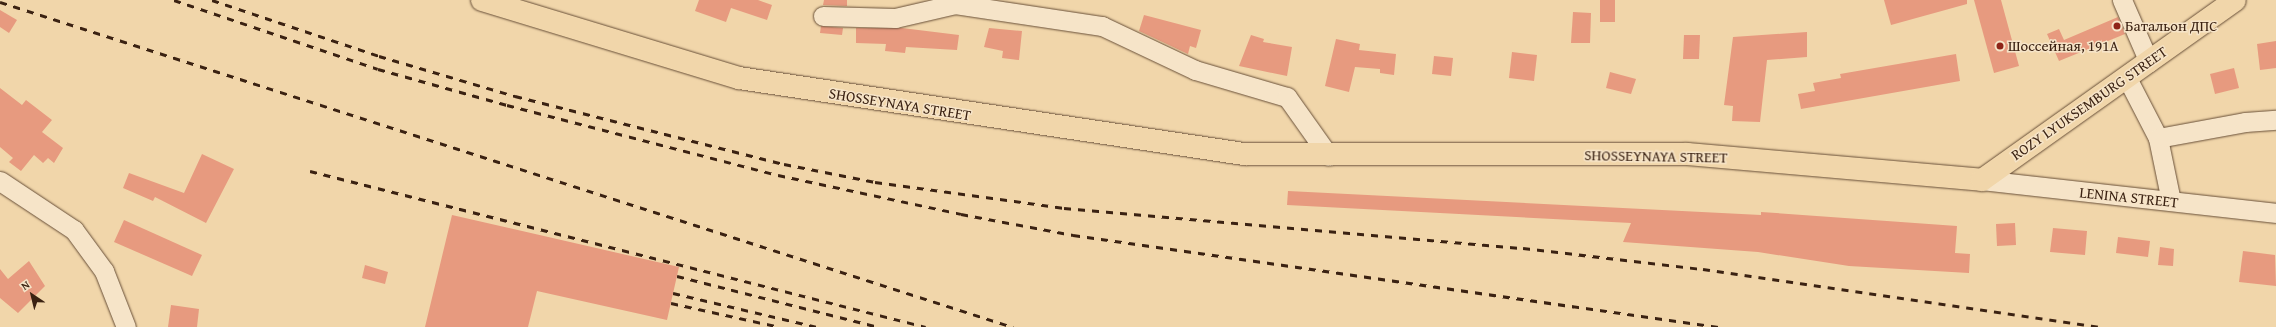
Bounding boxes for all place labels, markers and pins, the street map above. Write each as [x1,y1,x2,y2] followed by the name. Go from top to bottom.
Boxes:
[2125,17,2217,35] place label: Батальон ДПС
[2112,21,2122,31] marker: Батальон ДПС
[2008,37,2119,55] place label: Шоссейная, 191А
[1995,41,2005,51] marker: Шоссейная, 191А

